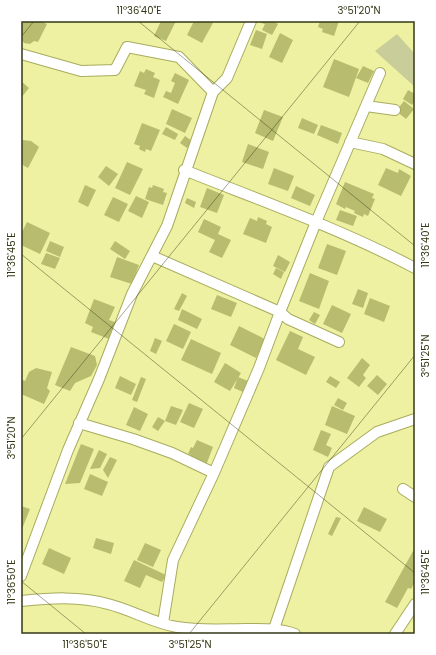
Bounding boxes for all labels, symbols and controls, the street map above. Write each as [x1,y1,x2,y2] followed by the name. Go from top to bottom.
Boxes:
[117,3,161,18] text: 11°36'40"E
[337,3,381,18] text: 3°51'20"N
[418,223,433,267] text: 11°36'40"E
[4,233,19,277] text: 11°36'45"E
[418,334,433,378] text: 3°51'25"N
[4,416,19,460] text: 3°51'20"N
[418,550,433,594] text: 11°36'45"E
[4,560,19,604] text: 11°36'50"E
[63,637,107,652] text: 11°36'50"E
[168,637,212,652] text: 3°51'25"N

